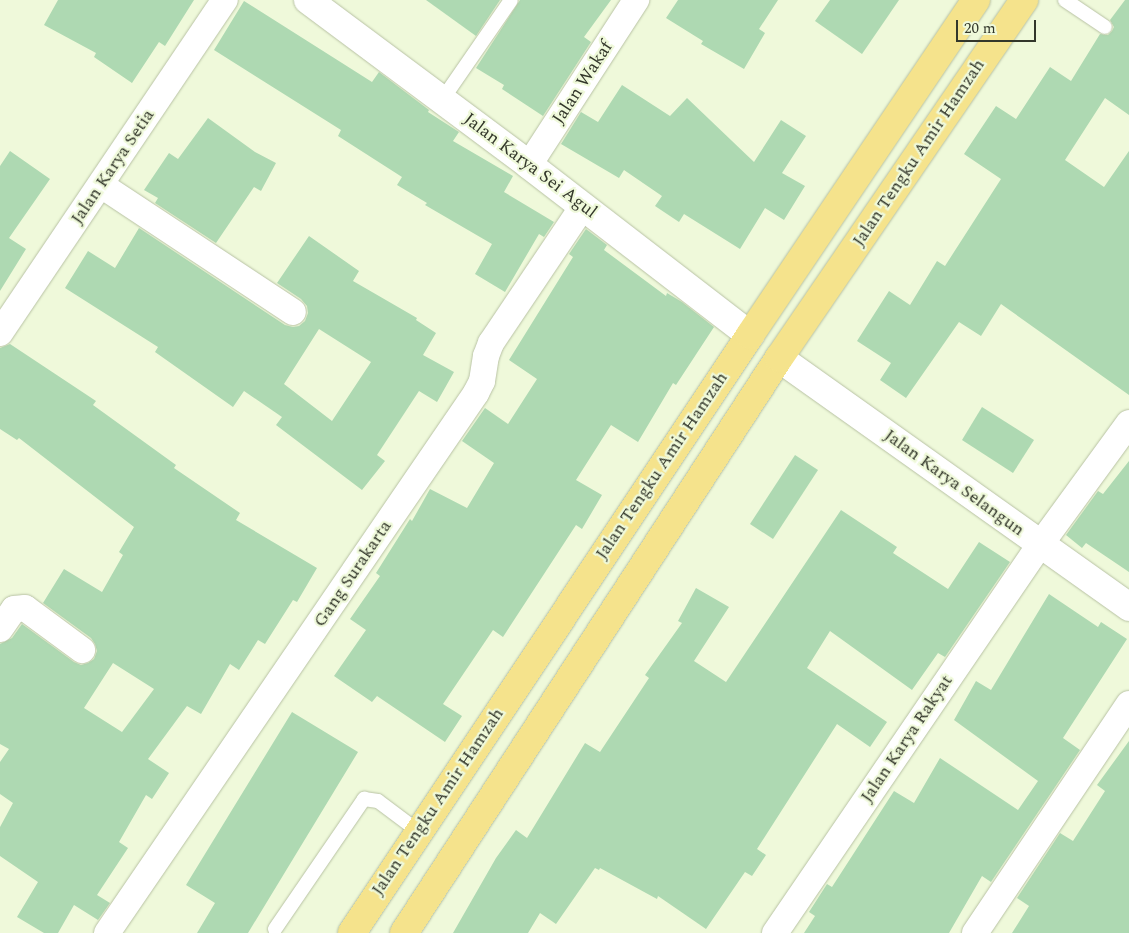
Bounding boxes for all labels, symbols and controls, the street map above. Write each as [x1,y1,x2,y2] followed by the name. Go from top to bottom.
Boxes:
[959,10,1039,42] scale bar
[964,17,996,40] text: 20 m
[548,37,618,129] street label: Jalan Wakaf
[848,55,990,251] street label: Jalan Tengku Amir Hamzah
[67,105,159,229] street label: Jalan Karya Setia
[459,109,601,223] street label: Jalan Karya Sei Agul
[591,368,733,564] street label: Jalan Tengku Amir Hamzah
[880,425,1028,541] street label: Jalan Karya Selangun
[309,517,397,631] street label: Gang Surakarta
[856,671,958,807] street label: Jalan Karya Rakyat
[367,704,509,900] street label: Jalan Tengku Amir Hamzah

